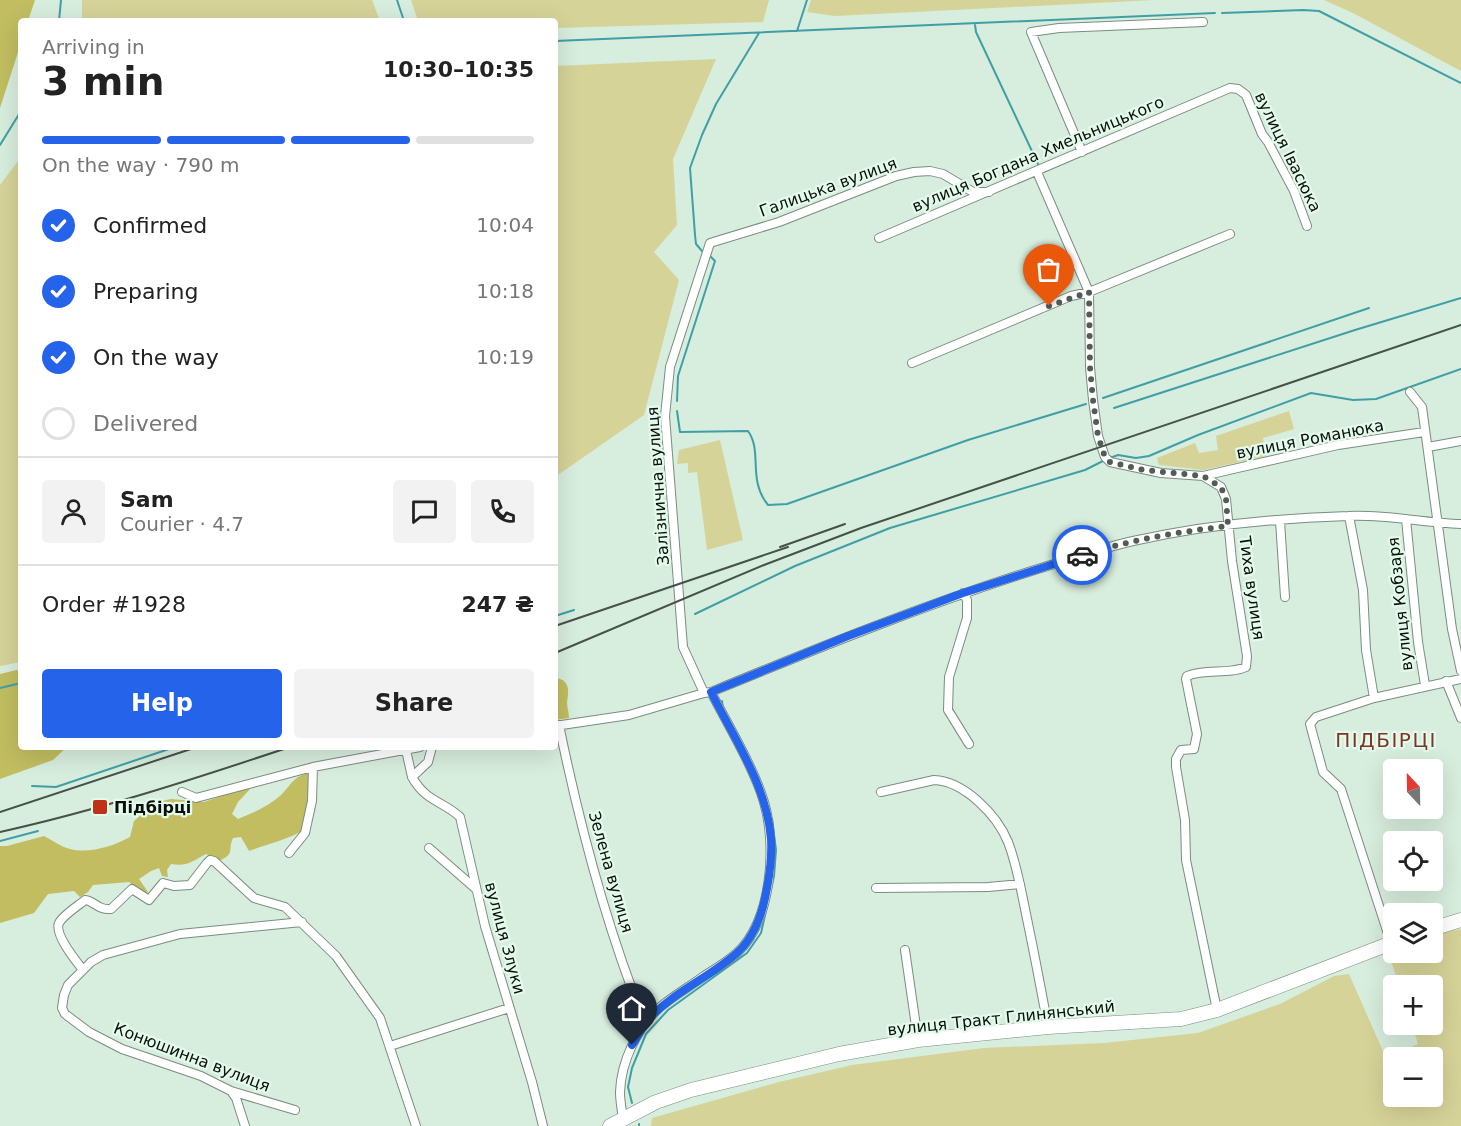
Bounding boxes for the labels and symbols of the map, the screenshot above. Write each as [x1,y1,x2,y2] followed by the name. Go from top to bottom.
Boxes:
[1251,89,1325,215] street label: вулиця Івасюка
[909,92,1167,216] street label: вулиця Богдана Хмельницького
[757,153,899,221] street label: Галицька вулиця
[1023,244,1074,306] pin
[643,406,673,566] street label: Залізнична вулиця
[1235,415,1385,463] street label: вулиця Романюка
[1052,525,1112,585] courier
[1235,534,1269,641] street label: Тиха вулиця
[1384,536,1416,672] street label: вулиця Кобзаря
[1335,728,1437,752] district label: ПІДБІРЦІ
[1383,759,1443,819] north arrow
[91,798,109,816] marker: Підбірці
[114,798,191,817] place label: Підбірці
[585,809,637,935] street label: Зелена вулиця
[481,880,529,996] street label: вулиця Злуки
[606,983,657,1045] pin
[886,997,1116,1039] street label: вулиця Тракт Глинянський
[111,1018,273,1096] street label: Конюшинна вулиця

